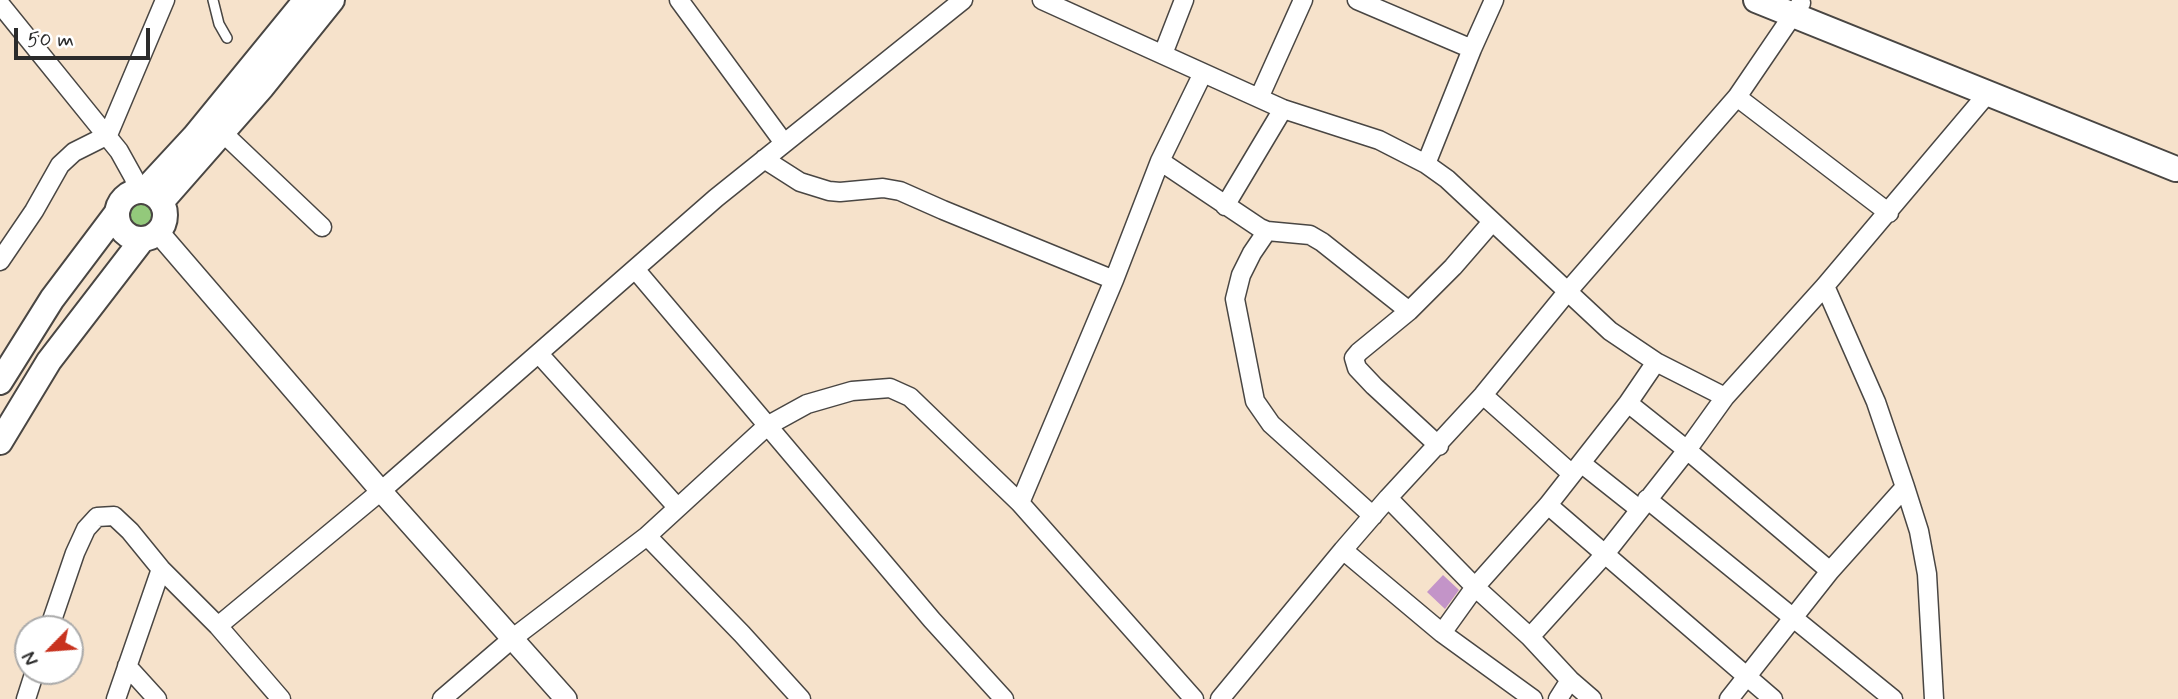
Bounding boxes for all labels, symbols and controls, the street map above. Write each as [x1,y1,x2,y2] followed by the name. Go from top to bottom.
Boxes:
[18,14,154,58] scale bar
[27,26,74,54] text: 50 m
[14,615,84,685] north arrow
[17,647,45,669] text: N

